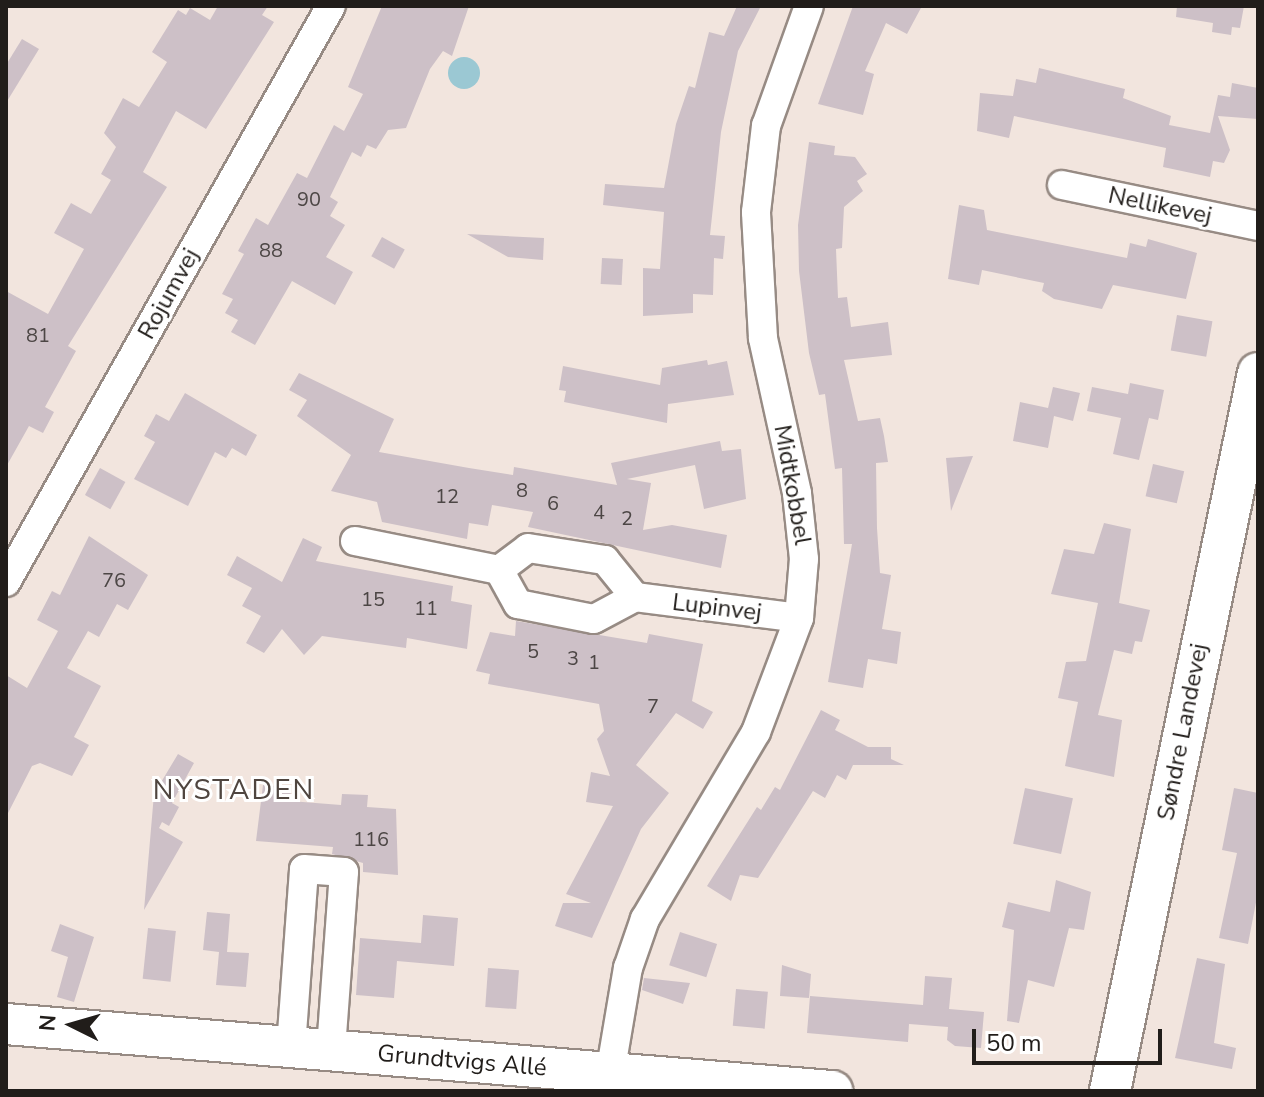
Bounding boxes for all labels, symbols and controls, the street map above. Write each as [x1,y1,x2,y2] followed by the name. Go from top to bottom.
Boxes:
[1106,181,1214,231] street label: Nellikevej
[297,187,321,211] house number: 90
[259,238,283,262] house number: 88
[132,244,206,344] street label: Rojumvej
[26,323,50,347] house number: 81
[767,423,817,547] street label: Midtkobbel
[516,478,528,502] house number: 8
[435,484,459,508] house number: 12
[547,491,559,515] house number: 6
[593,500,605,524] house number: 4
[621,506,633,530] house number: 2
[102,568,126,592] house number: 76
[361,587,385,611] house number: 15
[671,588,763,628] street label: Lupinvej
[414,596,438,620] house number: 11
[527,639,539,663] house number: 5
[1152,641,1214,823] street label: Søndre Landevej
[567,646,579,670] house number: 3
[588,650,600,674] house number: 1
[647,694,659,718] house number: 7
[153,773,315,807] district label: NYSTADEN
[353,827,389,851] house number: 116
[32,985,112,1065] north arrow
[32,1013,64,1032] text: N
[976,1013,1166,1063] scale bar
[986,1027,1042,1059] text: 50 m
[376,1039,548,1083] street label: Grundtvigs Allé

